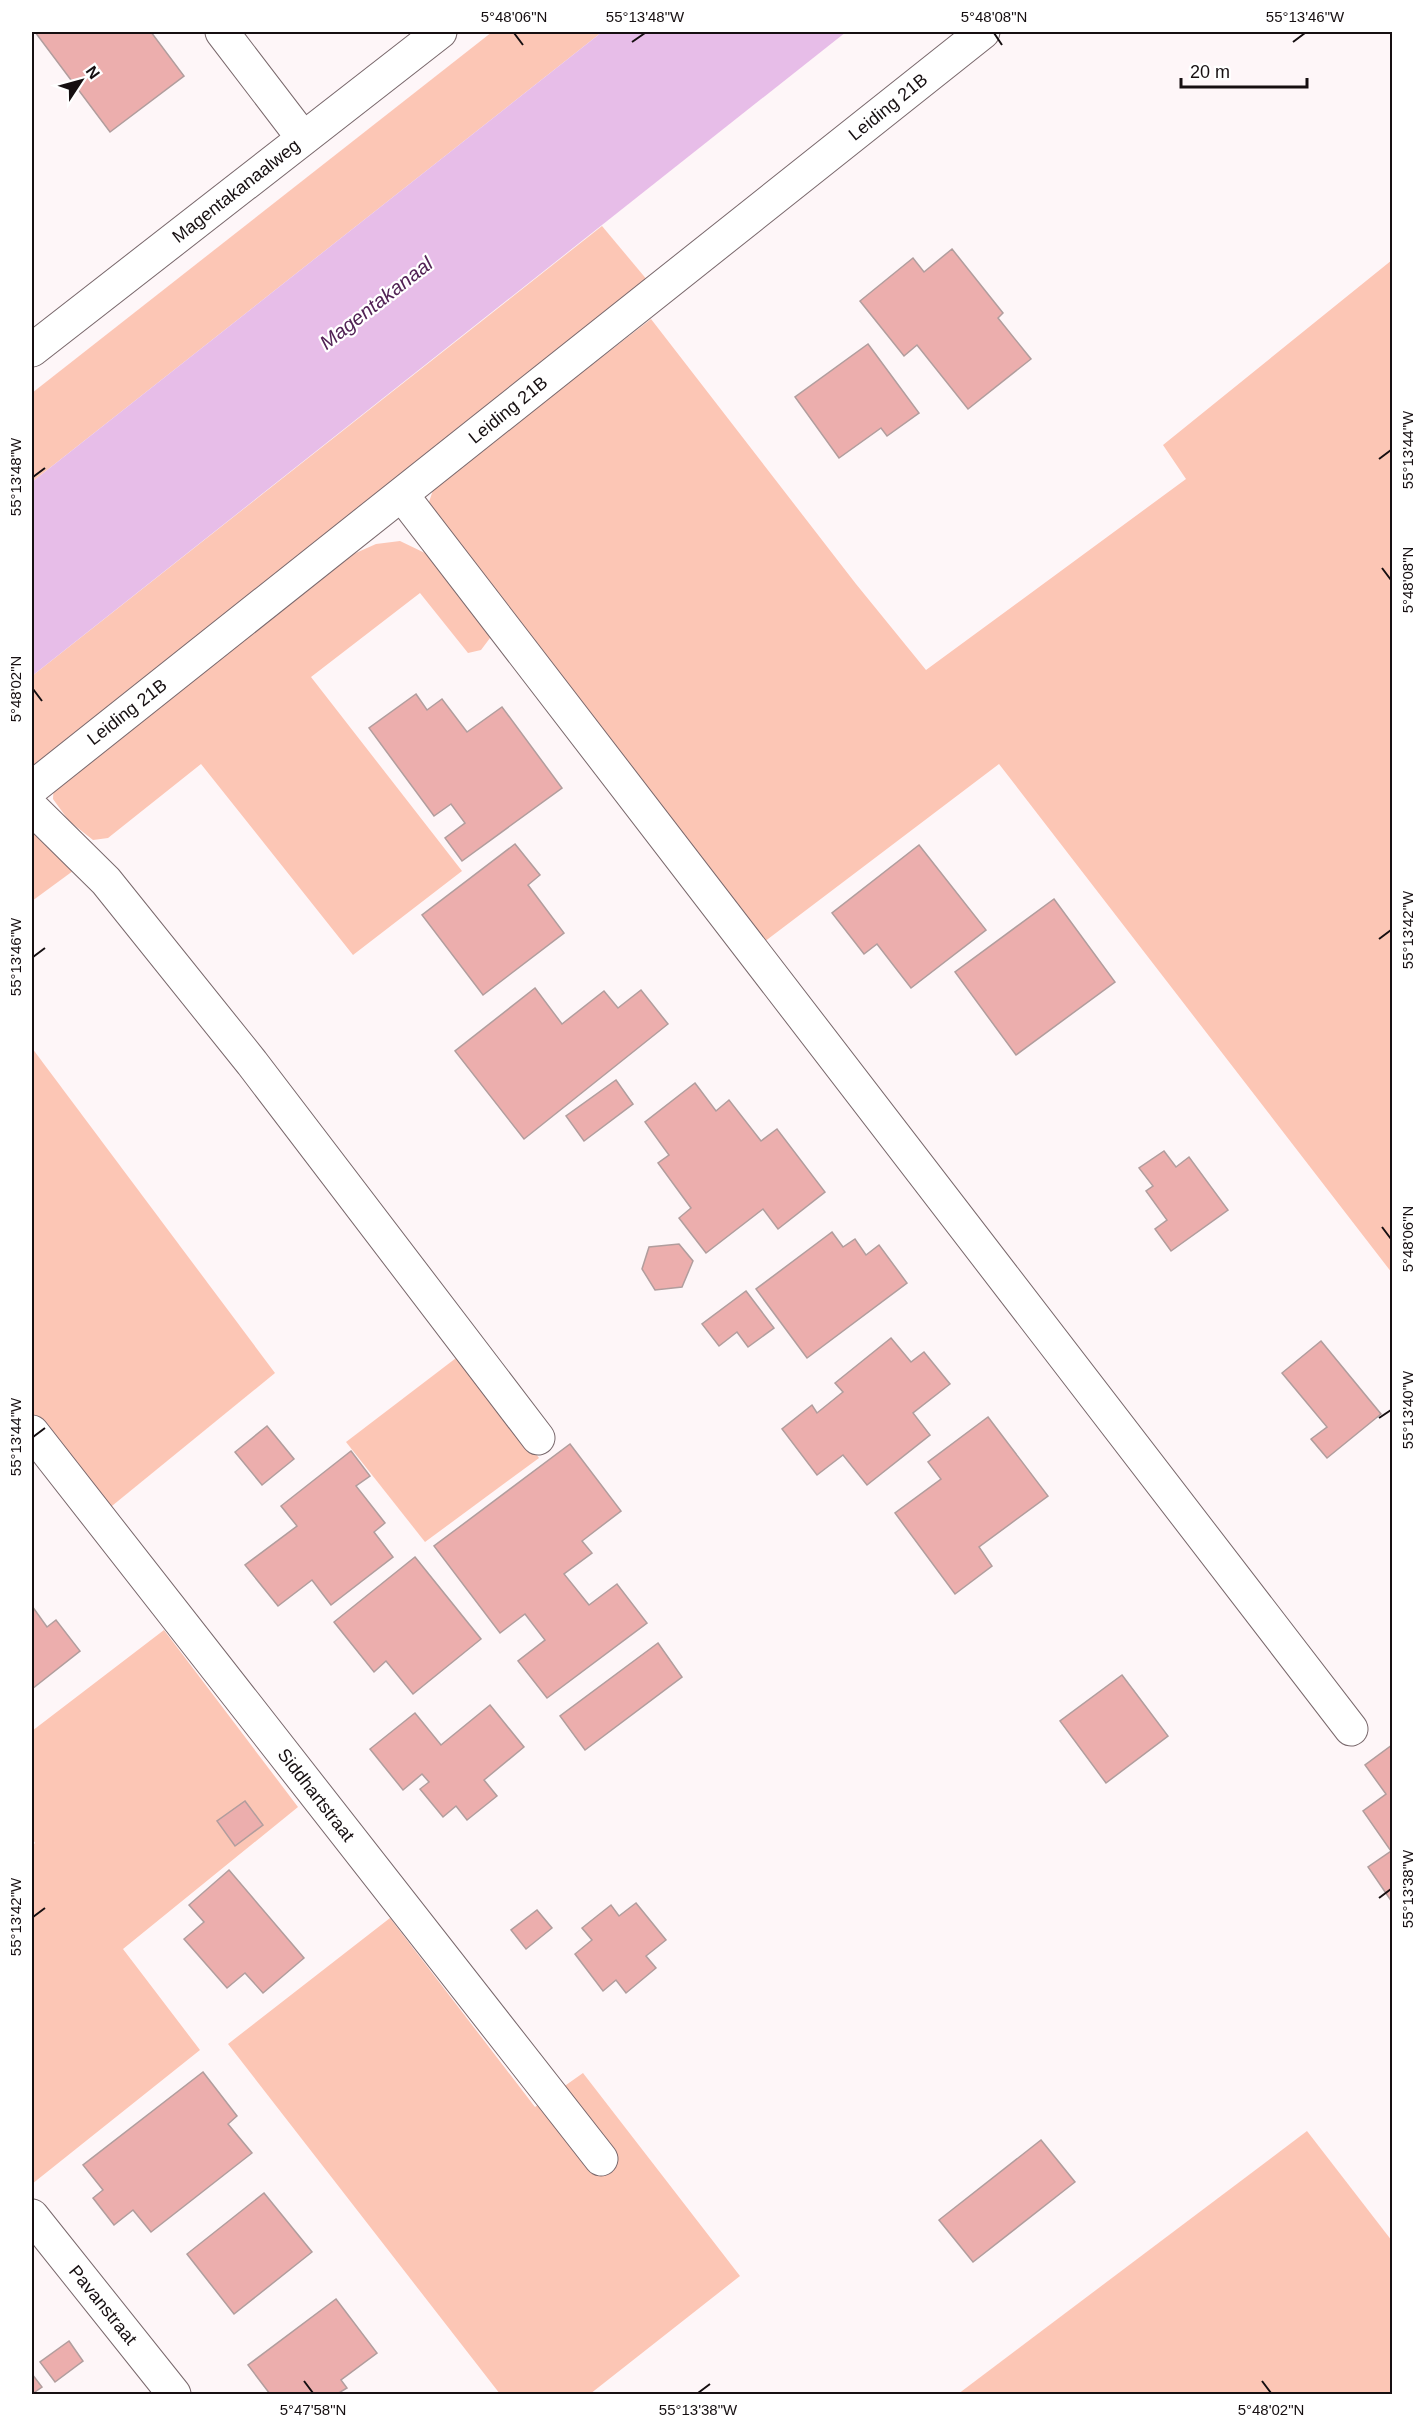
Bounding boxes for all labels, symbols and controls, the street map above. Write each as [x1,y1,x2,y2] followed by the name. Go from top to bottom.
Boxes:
[481,8,547,25] text: 5°48'06"N
[606,8,685,25] text: 55°13'48"W
[961,8,1027,25] text: 5°48'08"N
[1266,8,1345,25] text: 55°13'46"W
[51,51,111,111] north arrow
[1181,51,1307,89] scale bar
[1190,62,1230,82] text: 20 m
[82,63,103,82] text: N
[845,69,931,145] street label: Leiding 21B
[168,135,304,247] street label: Magentakanaalweg
[315,252,437,354] water label: Magentakanaal
[465,372,551,448] street label: Leiding 21B
[1399,410,1416,489] text: 55°13'44"W
[7,437,24,516] text: 55°13'48"W
[1399,547,1416,613] text: 5°48'08"N
[7,656,24,722] text: 5°48'02"N
[83,675,171,749] street label: Leiding 21B
[1399,890,1416,969] text: 55°13'42"W
[7,917,24,996] text: 55°13'46"W
[1399,1206,1416,1272] text: 5°48'06"N
[1399,1370,1416,1449] text: 55°13'40"W
[7,1397,24,1476] text: 55°13'44"W
[274,1745,358,1845] street label: Siddhartstraat
[1399,1849,1416,1928] text: 55°13'38"W
[7,1877,24,1956] text: 55°13'42"W
[65,2261,141,2349] street label: Pavanstraat
[280,2401,346,2418] text: 5°47'58"N
[659,2401,738,2418] text: 55°13'38"W
[1238,2401,1304,2418] text: 5°48'02"N

